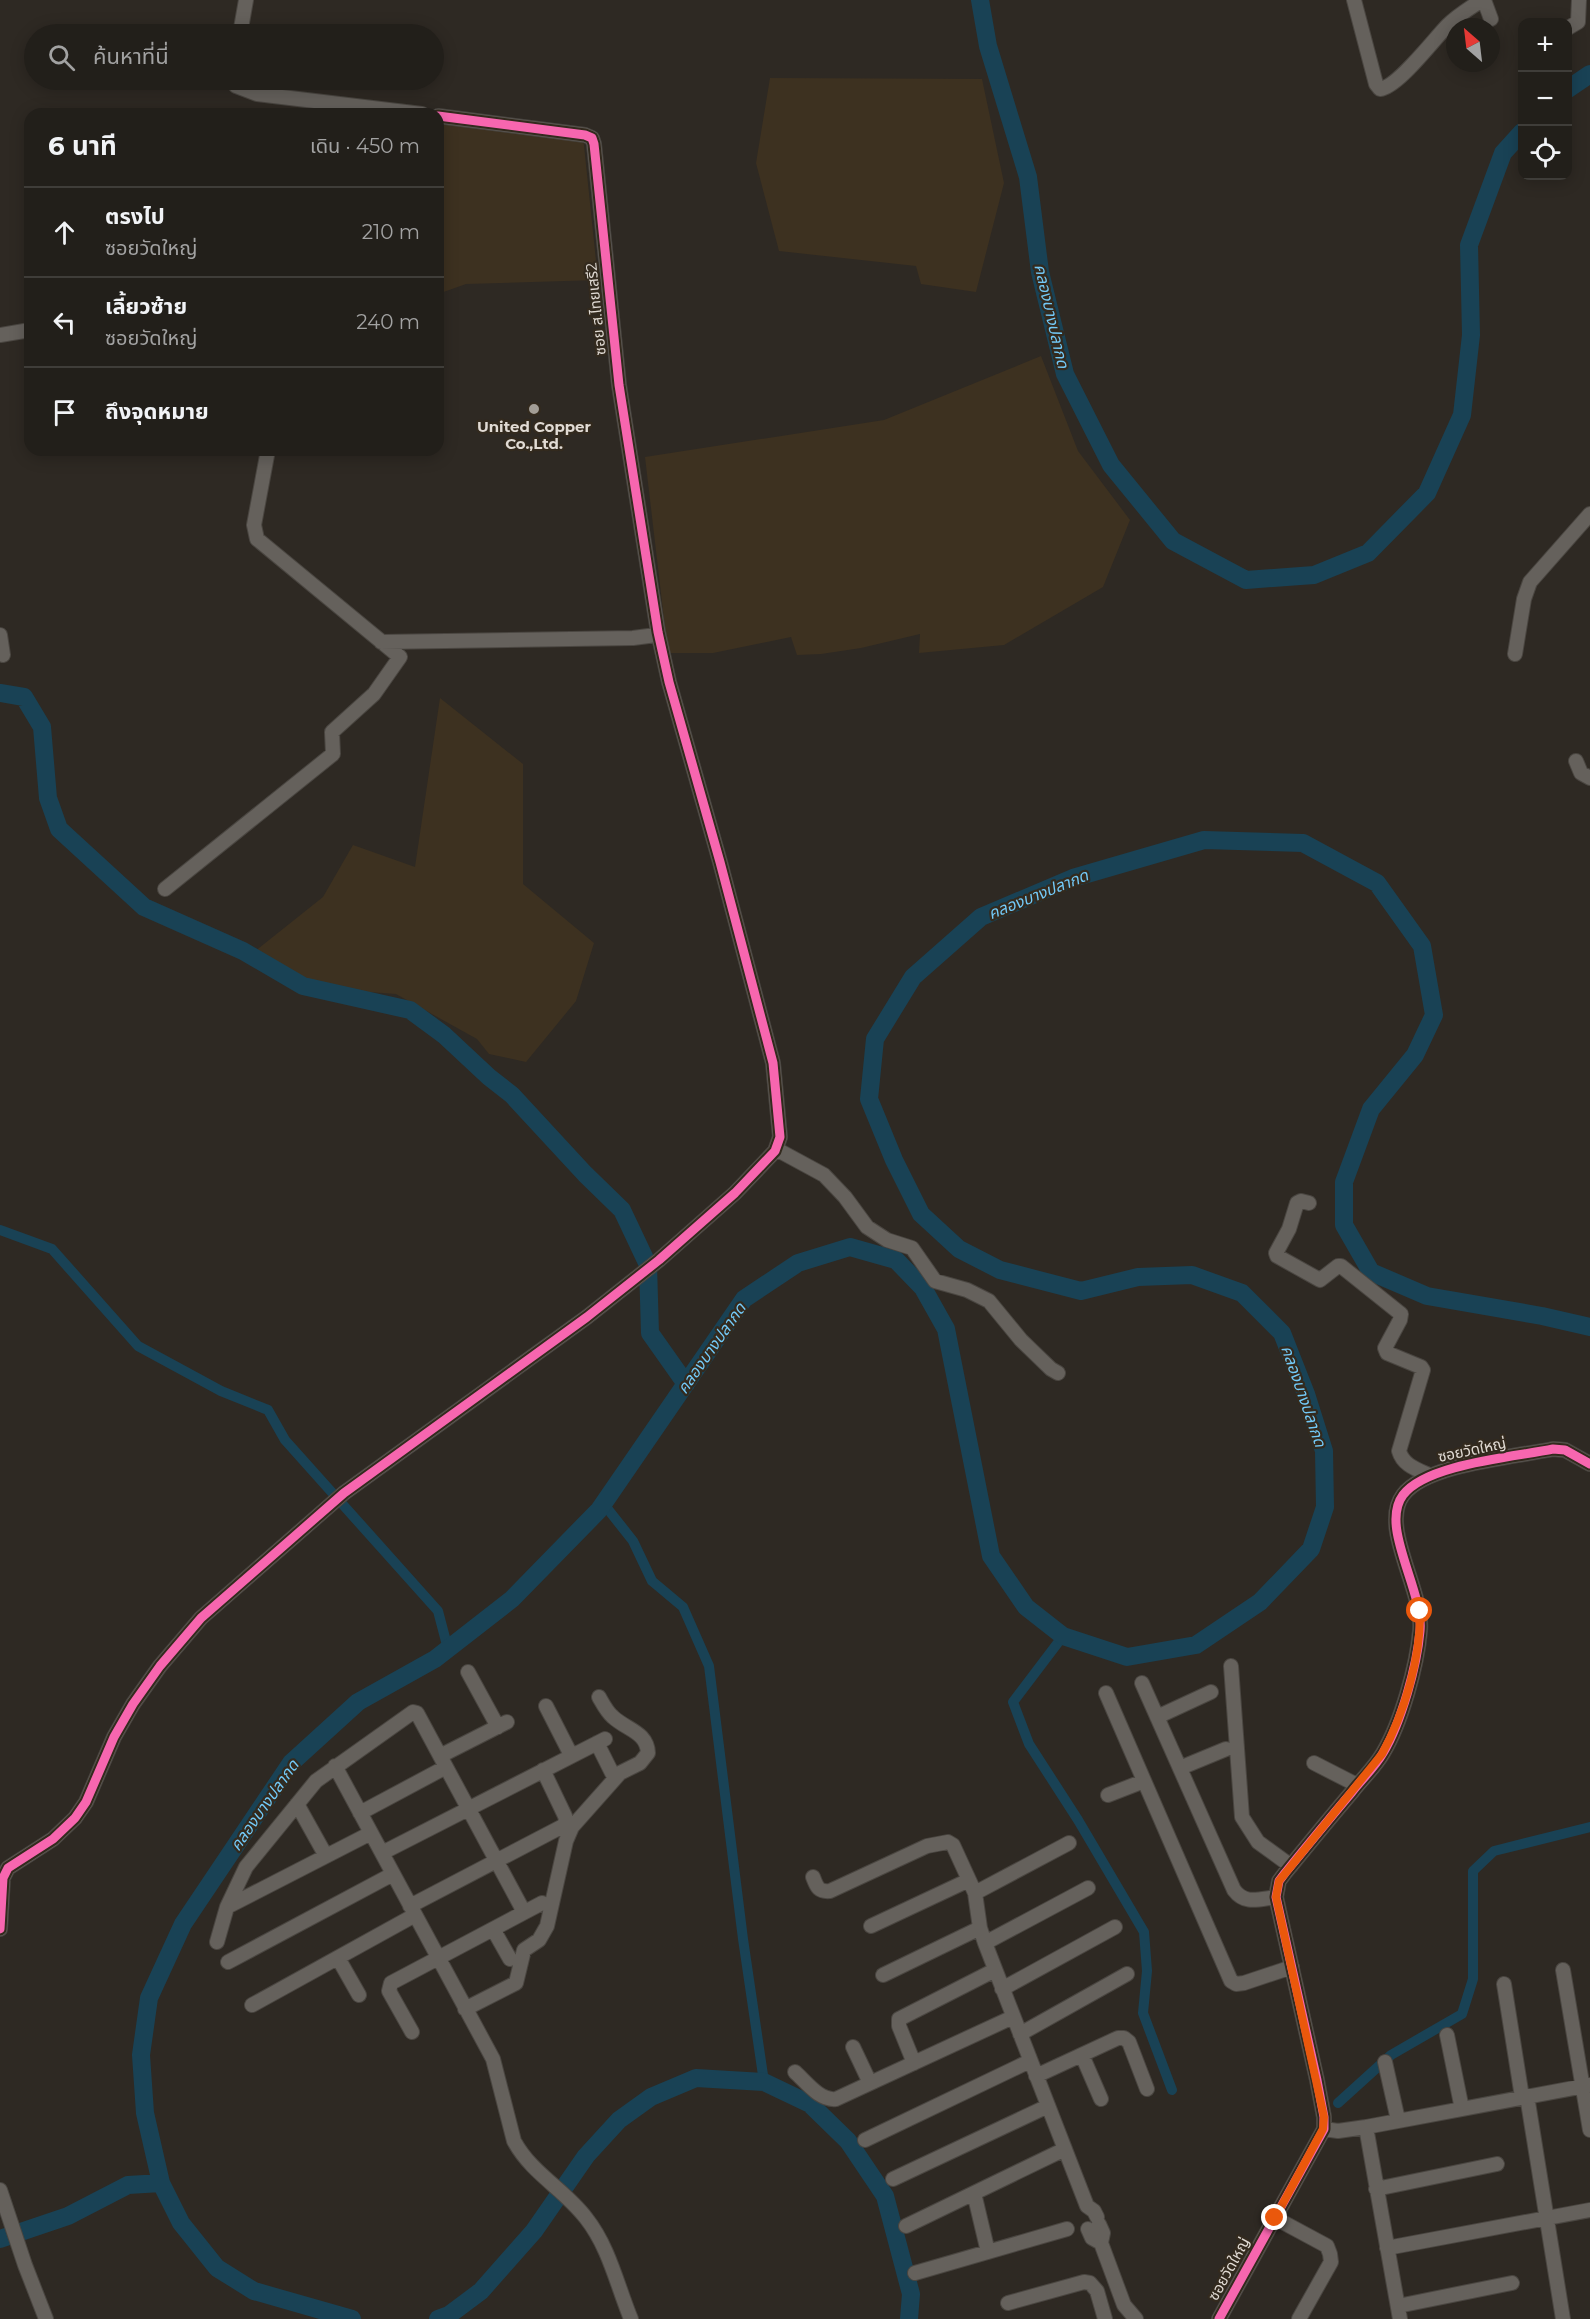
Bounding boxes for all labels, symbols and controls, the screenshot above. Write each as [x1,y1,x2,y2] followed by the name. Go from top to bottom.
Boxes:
[1446,18,1500,72] north arrow
[1518,18,1572,180] map controls
[1518,18,1572,72] button: +
[24,24,444,90] search box
[45,41,78,74] icon: search
[93,43,169,70] text: ค้นหาที่นี่
[1518,72,1572,126] button: −
[1518,126,1572,180] button: locate
[48,130,117,162] text: 6 นาที
[310,134,420,158] text: เดิน · 450 m
[105,203,165,230] text: ตรงไป
[48,216,81,249] icon: ahead
[362,220,420,244] text: 210 m
[105,236,197,260] text: ซอยวัดใหญ่
[581,262,610,356] street label: ซอย ส.ไทยเสรี2
[1030,262,1073,371] water label: คลองบางปลากด
[105,293,187,320] text: เลี้ยวซ้าย
[48,306,81,339] icon: left
[356,310,420,334] text: 240 m
[105,326,197,350] text: ซอยวัดใหญ่
[48,396,81,429] icon: arrive
[105,398,209,425] text: ถึงจุดหมาย
[527,402,541,416] marker: United Copper Co.,Ltd.
[477,417,592,453] place label: United Copper Co.,Ltd.
[985,865,1092,923] water label: คลองบางปลากด
[673,1298,750,1397] water label: คลองบางปลากด
[1277,1343,1330,1451] water label: คลองบางปลากด
[1436,1433,1508,1466] street label: ซอยวัดใหญ่
[1406,1597,1432,1623] route start
[226,1755,303,1854] water label: คลองบางปลากด
[1261,2204,1287,2230] route end
[1203,2234,1254,2304] street label: ซอยวัดใหญ่

